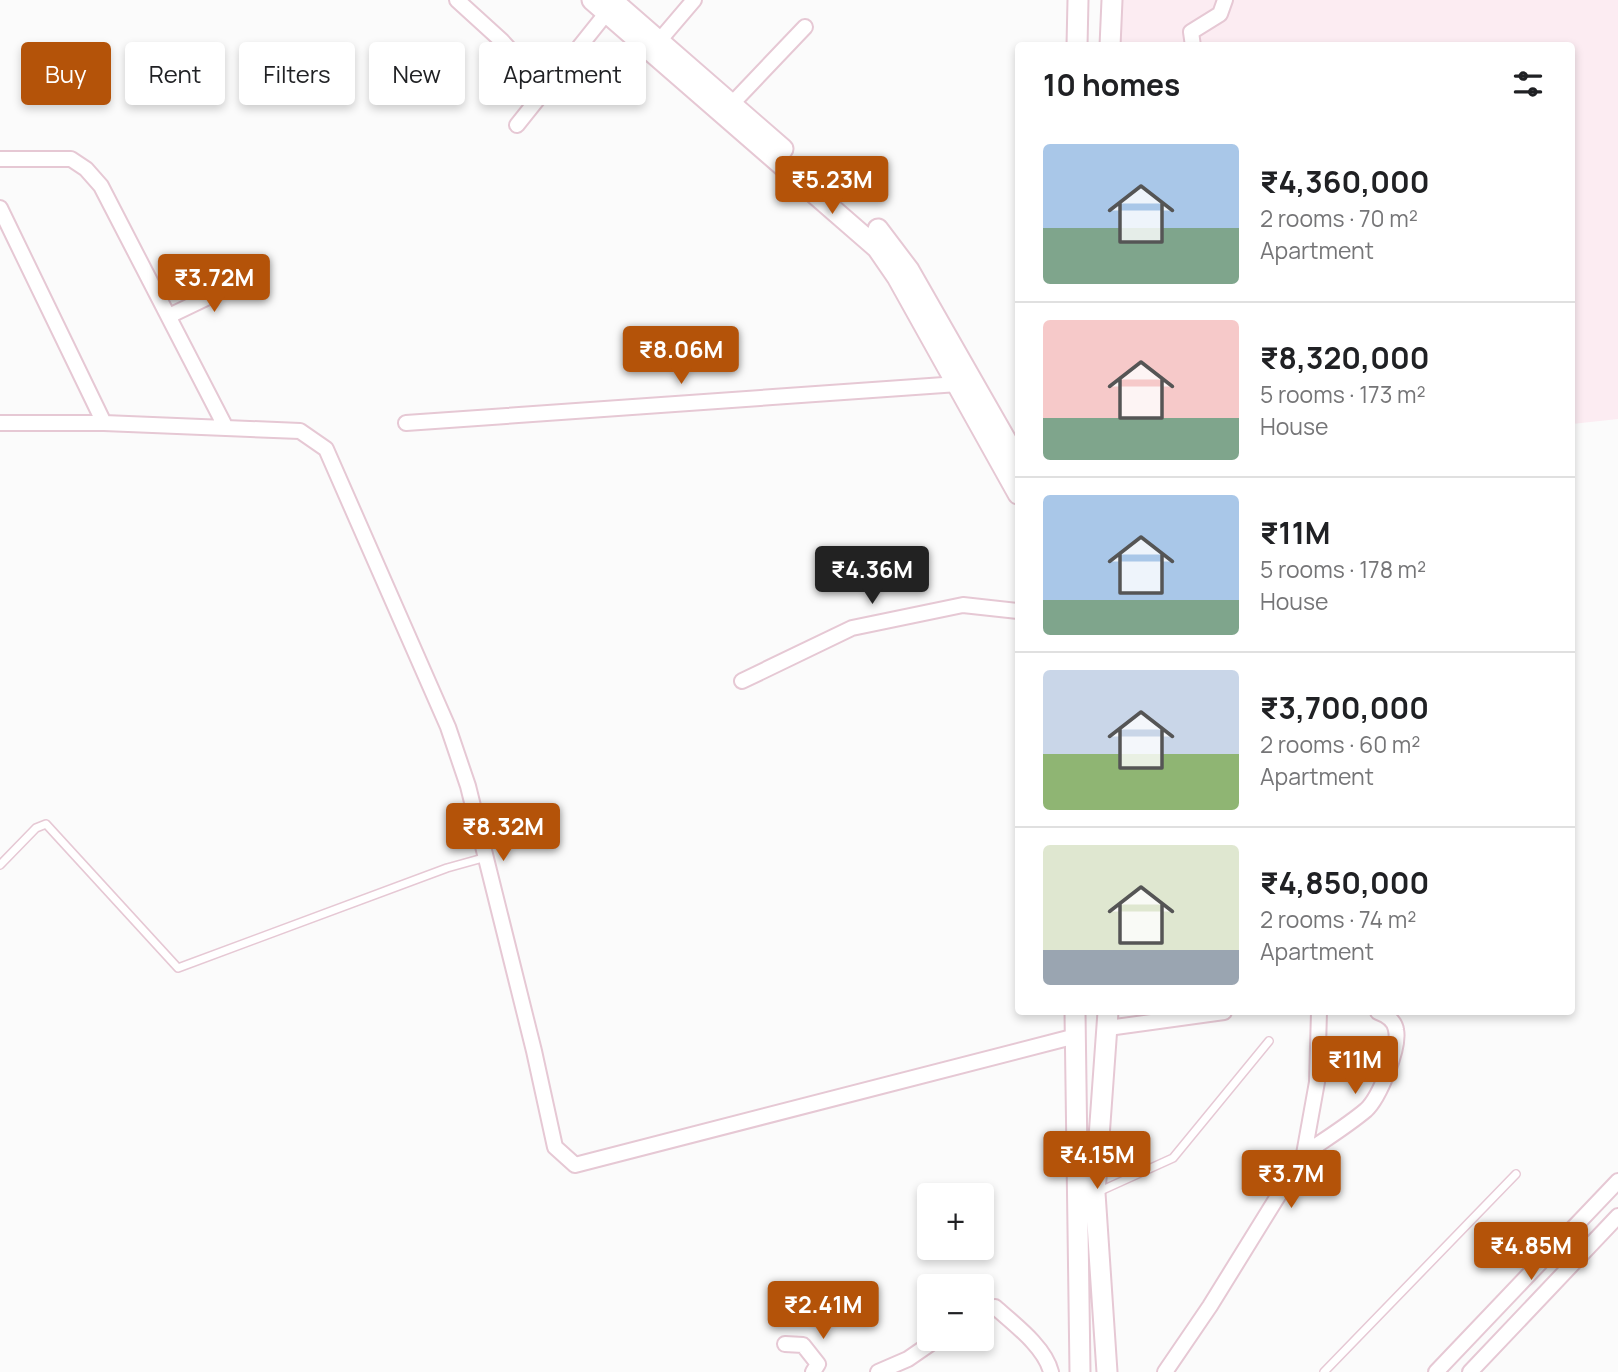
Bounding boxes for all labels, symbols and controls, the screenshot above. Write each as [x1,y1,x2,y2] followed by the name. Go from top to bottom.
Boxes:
[21,42,111,105] chip: Buy
[125,42,225,105] chip: Rent
[239,42,355,105] chip: Filters
[369,42,465,105] chip: New
[479,42,646,105] chip: Apartment
[1043,64,1180,105] text: 10 homes
[1509,65,1547,103] icon: filters
[775,156,889,216] pin: ₹5.23M
[1260,161,1429,202] text: ₹4,360,000
[791,163,873,195] text: ₹5.23M
[1099,172,1183,256] icon: home
[1260,202,1418,234] text: 2 rooms · 70 m²
[1260,234,1374,266] text: Apartment
[157,254,271,314] pin: ₹3.72M
[174,261,254,293] text: ₹3.72M
[624,326,738,386] pin: ₹8.06M
[639,333,723,365] text: ₹8.06M
[1260,337,1429,378] text: ₹8,320,000
[1099,348,1183,432] icon: home
[1260,378,1426,410] text: 5 rooms · 173 m²
[1260,410,1329,442] text: House
[1260,512,1330,553] text: ₹11M
[1099,523,1183,607] icon: home
[815,546,929,606] pin: ₹4.36M
[831,553,913,585] text: ₹4.36M
[1260,553,1426,585] text: 5 rooms · 178 m²
[1260,585,1329,617] text: House
[1260,687,1429,728] text: ₹3,700,000
[1099,698,1183,782] icon: home
[1260,728,1421,760] text: 2 rooms · 60 m²
[1260,760,1374,792] text: Apartment
[446,804,560,863] pin: ₹8.32M
[462,810,544,842] text: ₹8.32M
[1260,862,1429,903] text: ₹4,850,000
[1099,873,1183,957] icon: home
[1260,903,1416,935] text: 2 rooms · 74 m²
[1260,935,1374,967] text: Apartment
[1314,1036,1396,1096] pin: ₹11M
[1328,1043,1382,1075] text: ₹11M
[1040,1132,1154,1191] pin: ₹4.15M
[1059,1138,1135,1170] text: ₹4.15M
[1242,1150,1340,1210] pin: ₹3.7M
[1258,1157,1324,1189] text: ₹3.7M
[917,1183,994,1351] map controls
[917,1183,994,1260] button: +
[1474,1222,1588,1282] pin: ₹4.85M
[1490,1229,1572,1261] text: ₹4.85M
[917,1274,994,1351] button: −
[766,1282,880,1341] pin: ₹2.41M
[784,1288,862,1320] text: ₹2.41M

